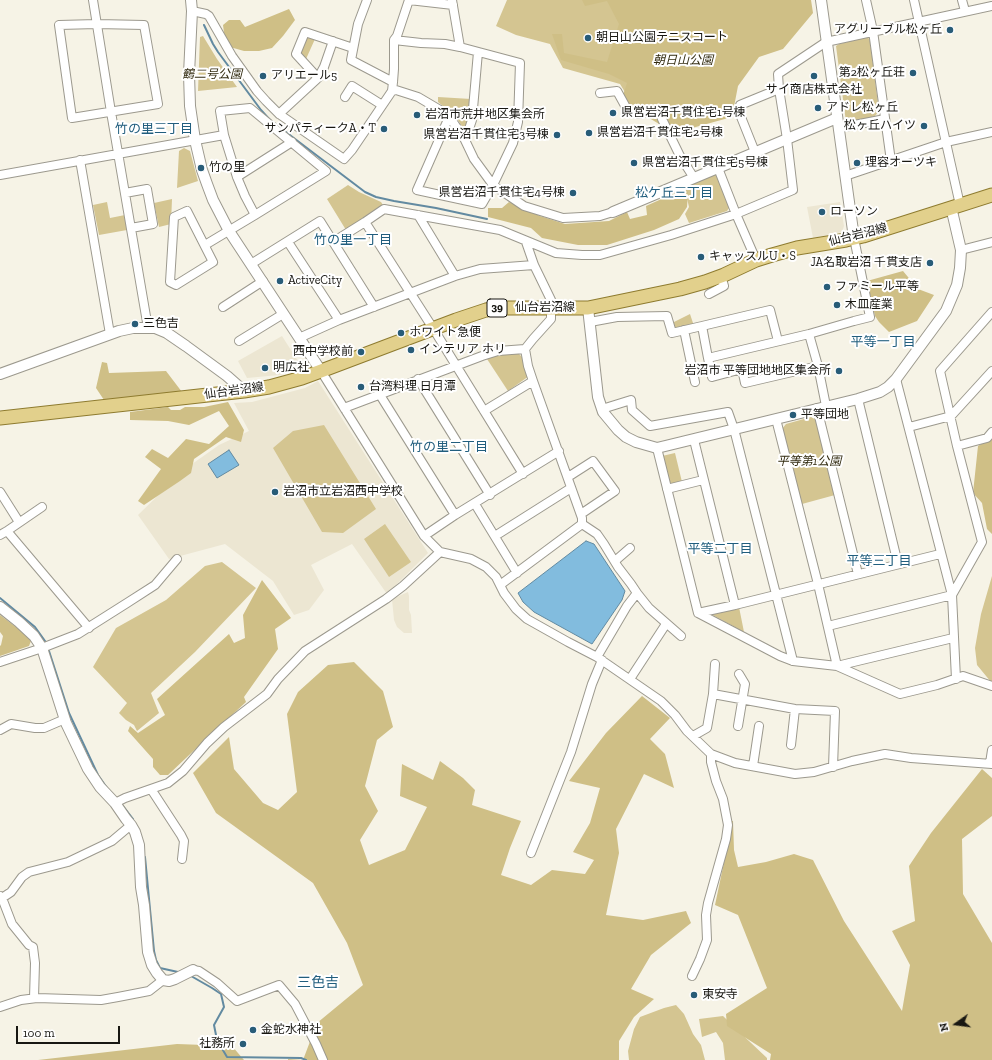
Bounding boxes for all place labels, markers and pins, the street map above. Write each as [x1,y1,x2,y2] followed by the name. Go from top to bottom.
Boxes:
[834,23,942,37] place label: アグリーブル松ヶ丘
[945,25,955,35] marker: アグリーブル松ヶ丘
[596,31,728,45] place label: 朝日山公園テニスコート
[583,33,593,43] marker: 朝日山公園テニスコート
[839,66,905,80] place label: 第2松ヶ丘荘
[908,68,918,78] marker: 第2松ヶ丘荘
[271,69,337,83] place label: アリエール5
[258,71,268,81] marker: アリエール5
[809,71,819,81] marker: サイ商店株式会社
[766,83,862,97] place label: サイ商店株式会社
[826,101,898,115] place label: アドレ松ヶ丘
[813,103,823,113] marker: アドレ松ヶ丘
[621,106,746,120] place label: 県営岩沼千貫住宅1号棟
[425,108,545,122] place label: 岩沼市荒井地区集会所
[608,108,618,118] marker: 県営岩沼千貫住宅1号棟
[412,110,422,120] marker: 岩沼市荒井地区集会所
[844,119,916,133] place label: 松ヶ丘ハイツ
[919,121,929,131] marker: 松ヶ丘ハイツ
[265,122,376,136] place label: サンパティークA・T
[379,124,389,134] marker: サンパティークA・T
[597,126,723,140] place label: 県営岩沼千貫住宅2号棟
[423,128,549,142] place label: 県営岩沼千貫住宅3号棟
[584,128,594,138] marker: 県営岩沼千貫住宅2号棟
[552,130,562,140] marker: 県営岩沼千貫住宅3号棟
[642,156,768,170] place label: 県営岩沼千貫住宅5号棟
[865,156,937,170] place label: 理容オーツキ
[629,158,639,168] marker: 県営岩沼千貫住宅5号棟
[852,158,862,168] marker: 理容オーツキ
[209,161,245,175] place label: 竹の里
[196,163,206,173] marker: 竹の里
[439,186,565,200] place label: 県営岩沼千貫住宅4号棟
[568,188,578,198] marker: 県営岩沼千貫住宅4号棟
[830,205,878,219] place label: ローソン
[817,207,827,217] marker: ローソン
[709,250,796,264] place label: キャッスルU・S
[696,252,706,262] marker: キャッスルU・S
[810,256,922,270] place label: JA名取岩沼 千貫支店
[925,258,935,268] marker: JA名取岩沼 千貫支店
[288,274,342,288] place label: ActiveCity
[275,276,285,286] marker: ActiveCity
[835,280,919,294] place label: ファミール平等
[822,282,832,292] marker: ファミール平等
[845,298,893,312] place label: 木皿産業
[832,300,842,310] marker: 木皿産業
[143,317,179,331] place label: 三色吉
[130,319,140,329] marker: 三色吉
[409,326,481,340] place label: ホワイト急便
[396,328,406,338] marker: ホワイト急便
[419,343,506,357] place label: インテリア ホリ
[293,345,353,359] place label: 西中学校前
[406,345,416,355] marker: インテリア ホリ
[356,347,366,357] marker: 西中学校前
[273,361,309,375] place label: 明広社
[260,363,270,373] marker: 明広社
[684,364,831,378] place label: 岩沼市 平等団地地区集会所
[834,366,844,376] marker: 岩沼市 平等団地地区集会所
[369,380,456,394] place label: 台湾料理 日月潭
[356,382,366,392] marker: 台湾料理 日月潭
[801,408,849,422] place label: 平等団地
[788,410,798,420] marker: 平等団地
[283,485,403,499] place label: 岩沼市立岩沼西中学校
[270,487,280,497] marker: 岩沼市立岩沼西中学校
[702,988,738,1002] place label: 東安寺
[689,990,699,1000] marker: 東安寺
[261,1023,321,1037] place label: 金蛇水神社
[248,1025,258,1035] marker: 金蛇水神社
[199,1037,235,1051] place label: 社務所
[238,1039,248,1049] marker: 社務所

